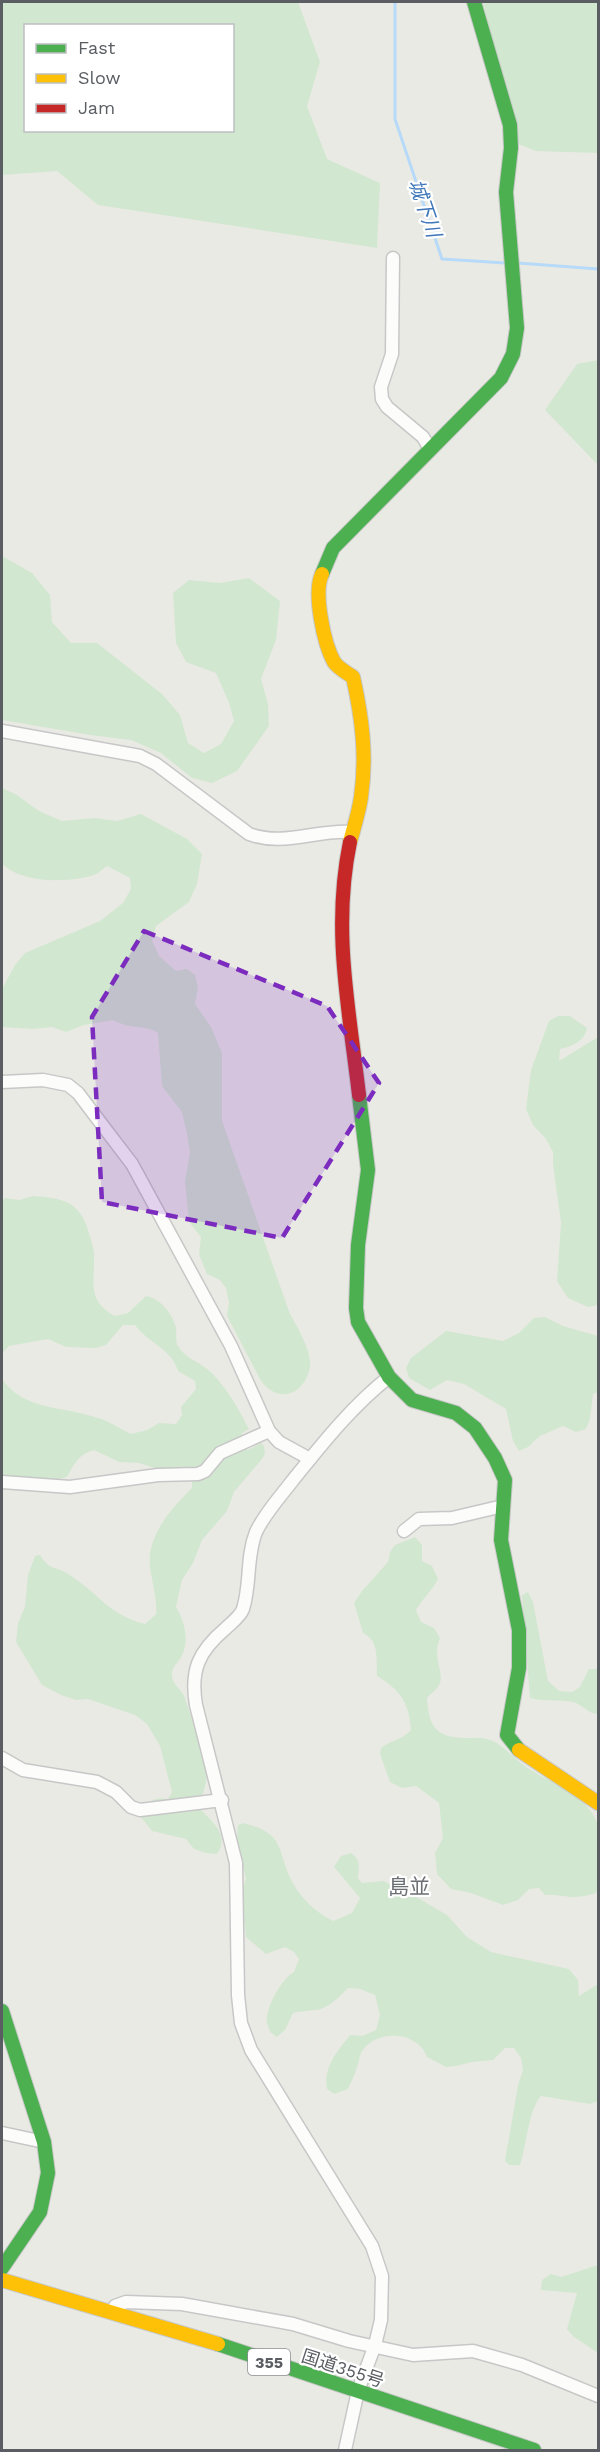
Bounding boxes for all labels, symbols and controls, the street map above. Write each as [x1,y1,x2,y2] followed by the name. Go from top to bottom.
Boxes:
[24,24,234,132] legend
[78,37,116,58] text: Fast
[78,67,121,88] text: Slow
[78,97,115,118] text: Jam
[404,176,447,242] water label: 城下川
[388,1874,430,1899] district label: 島並
[299,2345,387,2391] street label: 国道355号
[248,2349,290,2375] road number: 355

